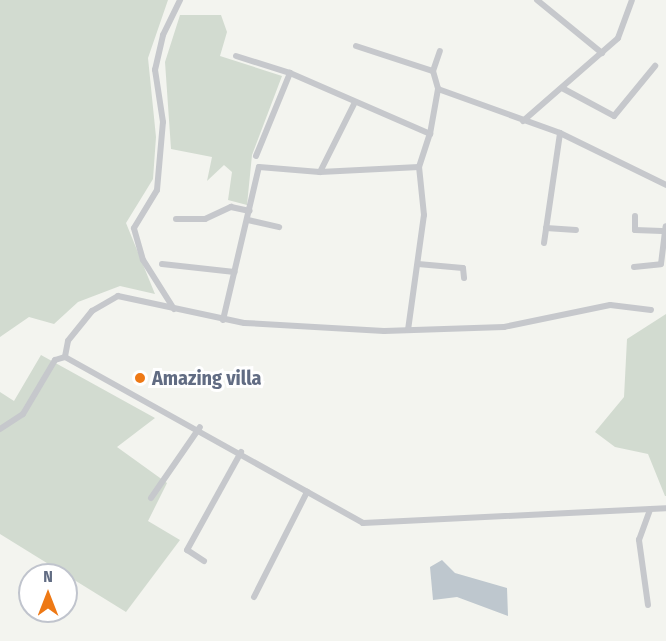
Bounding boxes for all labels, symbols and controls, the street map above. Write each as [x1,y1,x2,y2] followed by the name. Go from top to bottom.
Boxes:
[152,366,262,390] place label: Amazing villa
[133,371,147,385] marker: Amazing villa
[18,563,78,623] north arrow
[43,567,53,586] text: N

